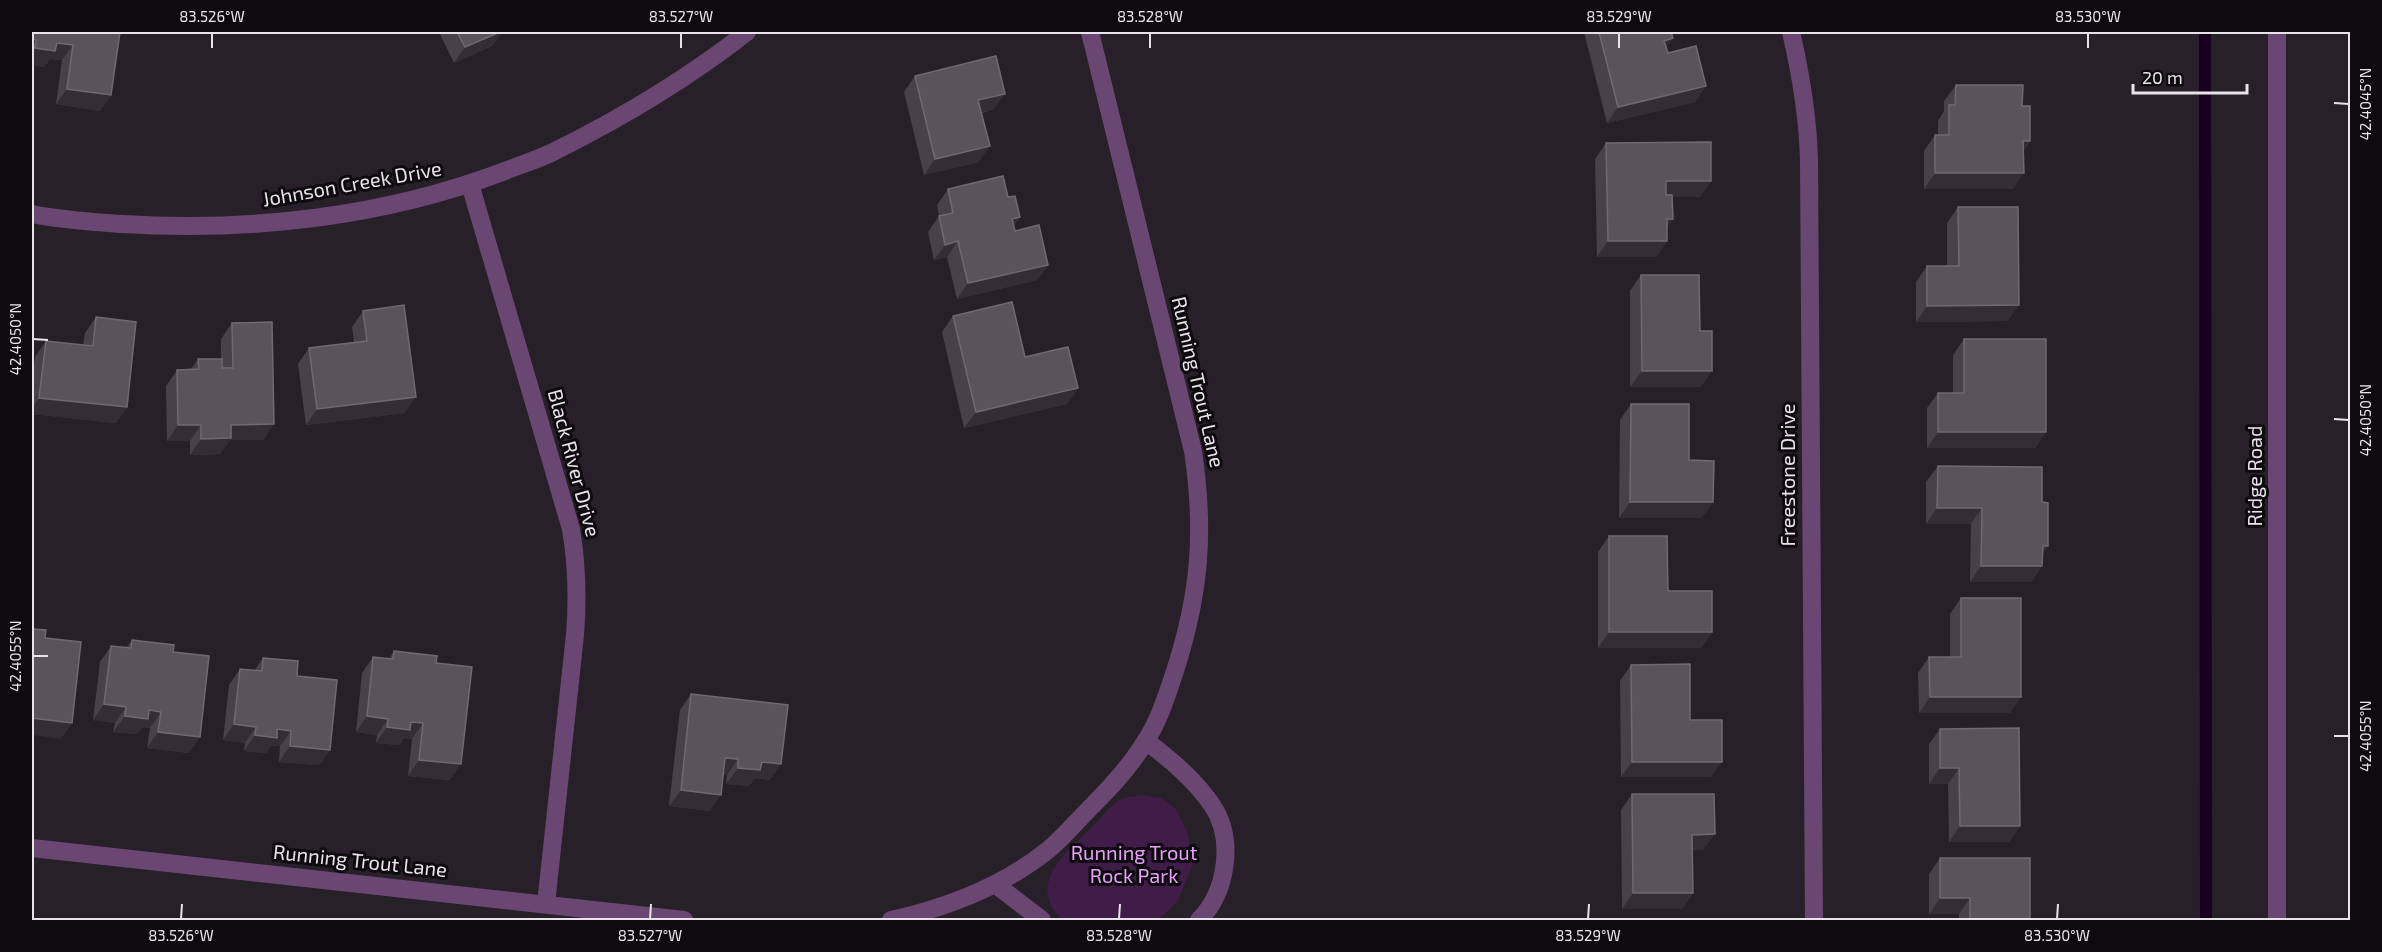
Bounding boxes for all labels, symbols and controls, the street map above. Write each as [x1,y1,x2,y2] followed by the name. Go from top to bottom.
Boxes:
[179,7,245,25] text: 83.526°W
[649,7,713,25] text: 83.527°W
[1117,7,1183,25] text: 83.528°W
[1586,7,1652,25] text: 83.529°W
[2055,7,2121,25] text: 83.530°W
[2133,57,2247,95] scale bar
[2142,66,2183,88] text: 20 m
[2356,68,2374,140] text: 42.4045°N
[260,155,443,211] street label: Johnson Creek Drive
[1168,294,1230,470] street label: Running Trout Lane
[6,303,24,375] text: 42.4050°N
[2356,384,2374,456] text: 42.4050°N
[544,386,606,539] street label: Black River Drive
[1775,403,1799,547] street label: Freestone Drive
[2242,425,2266,527] street label: Ridge Road
[6,620,24,692] text: 42.4055°N
[2356,700,2374,772] text: 42.4055°N
[272,839,448,881] street label: Running Trout Lane
[1071,840,1198,887] park label: Running Trout Rock Park
[148,926,214,944] text: 83.526°W
[618,926,682,944] text: 83.527°W
[1086,926,1152,944] text: 83.528°W
[1555,926,1621,944] text: 83.529°W
[2024,926,2090,944] text: 83.530°W

